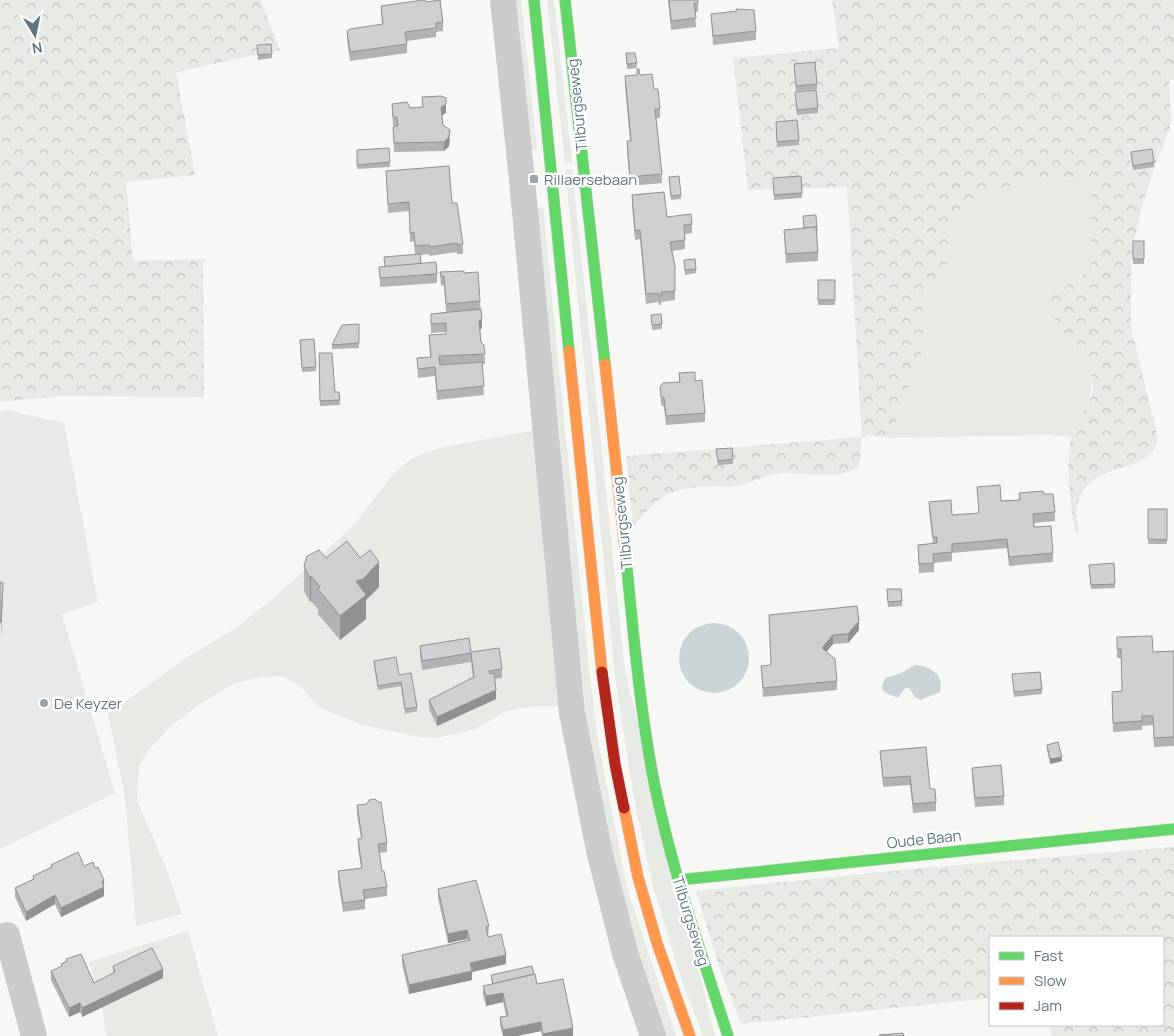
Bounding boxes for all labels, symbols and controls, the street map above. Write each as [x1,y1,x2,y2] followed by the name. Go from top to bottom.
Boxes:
[10,10,60,60] north arrow
[31,38,44,59] text: N
[562,58,592,152] street label: Tilburgseweg
[544,169,637,190] place label: Rillaersebaan
[528,173,540,185] marker: Rillaersebaan
[607,476,637,570] street label: Tilburgseweg
[54,693,123,714] place label: De Keyzer
[38,697,50,709] marker: De Keyzer
[886,825,963,853] street label: Oude Baan
[667,873,715,969] street label: Tilburgseweg
[989,936,1164,1026] legend
[1034,945,1063,966] text: Fast
[1034,970,1067,991] text: Slow
[1034,995,1062,1016] text: Jam

